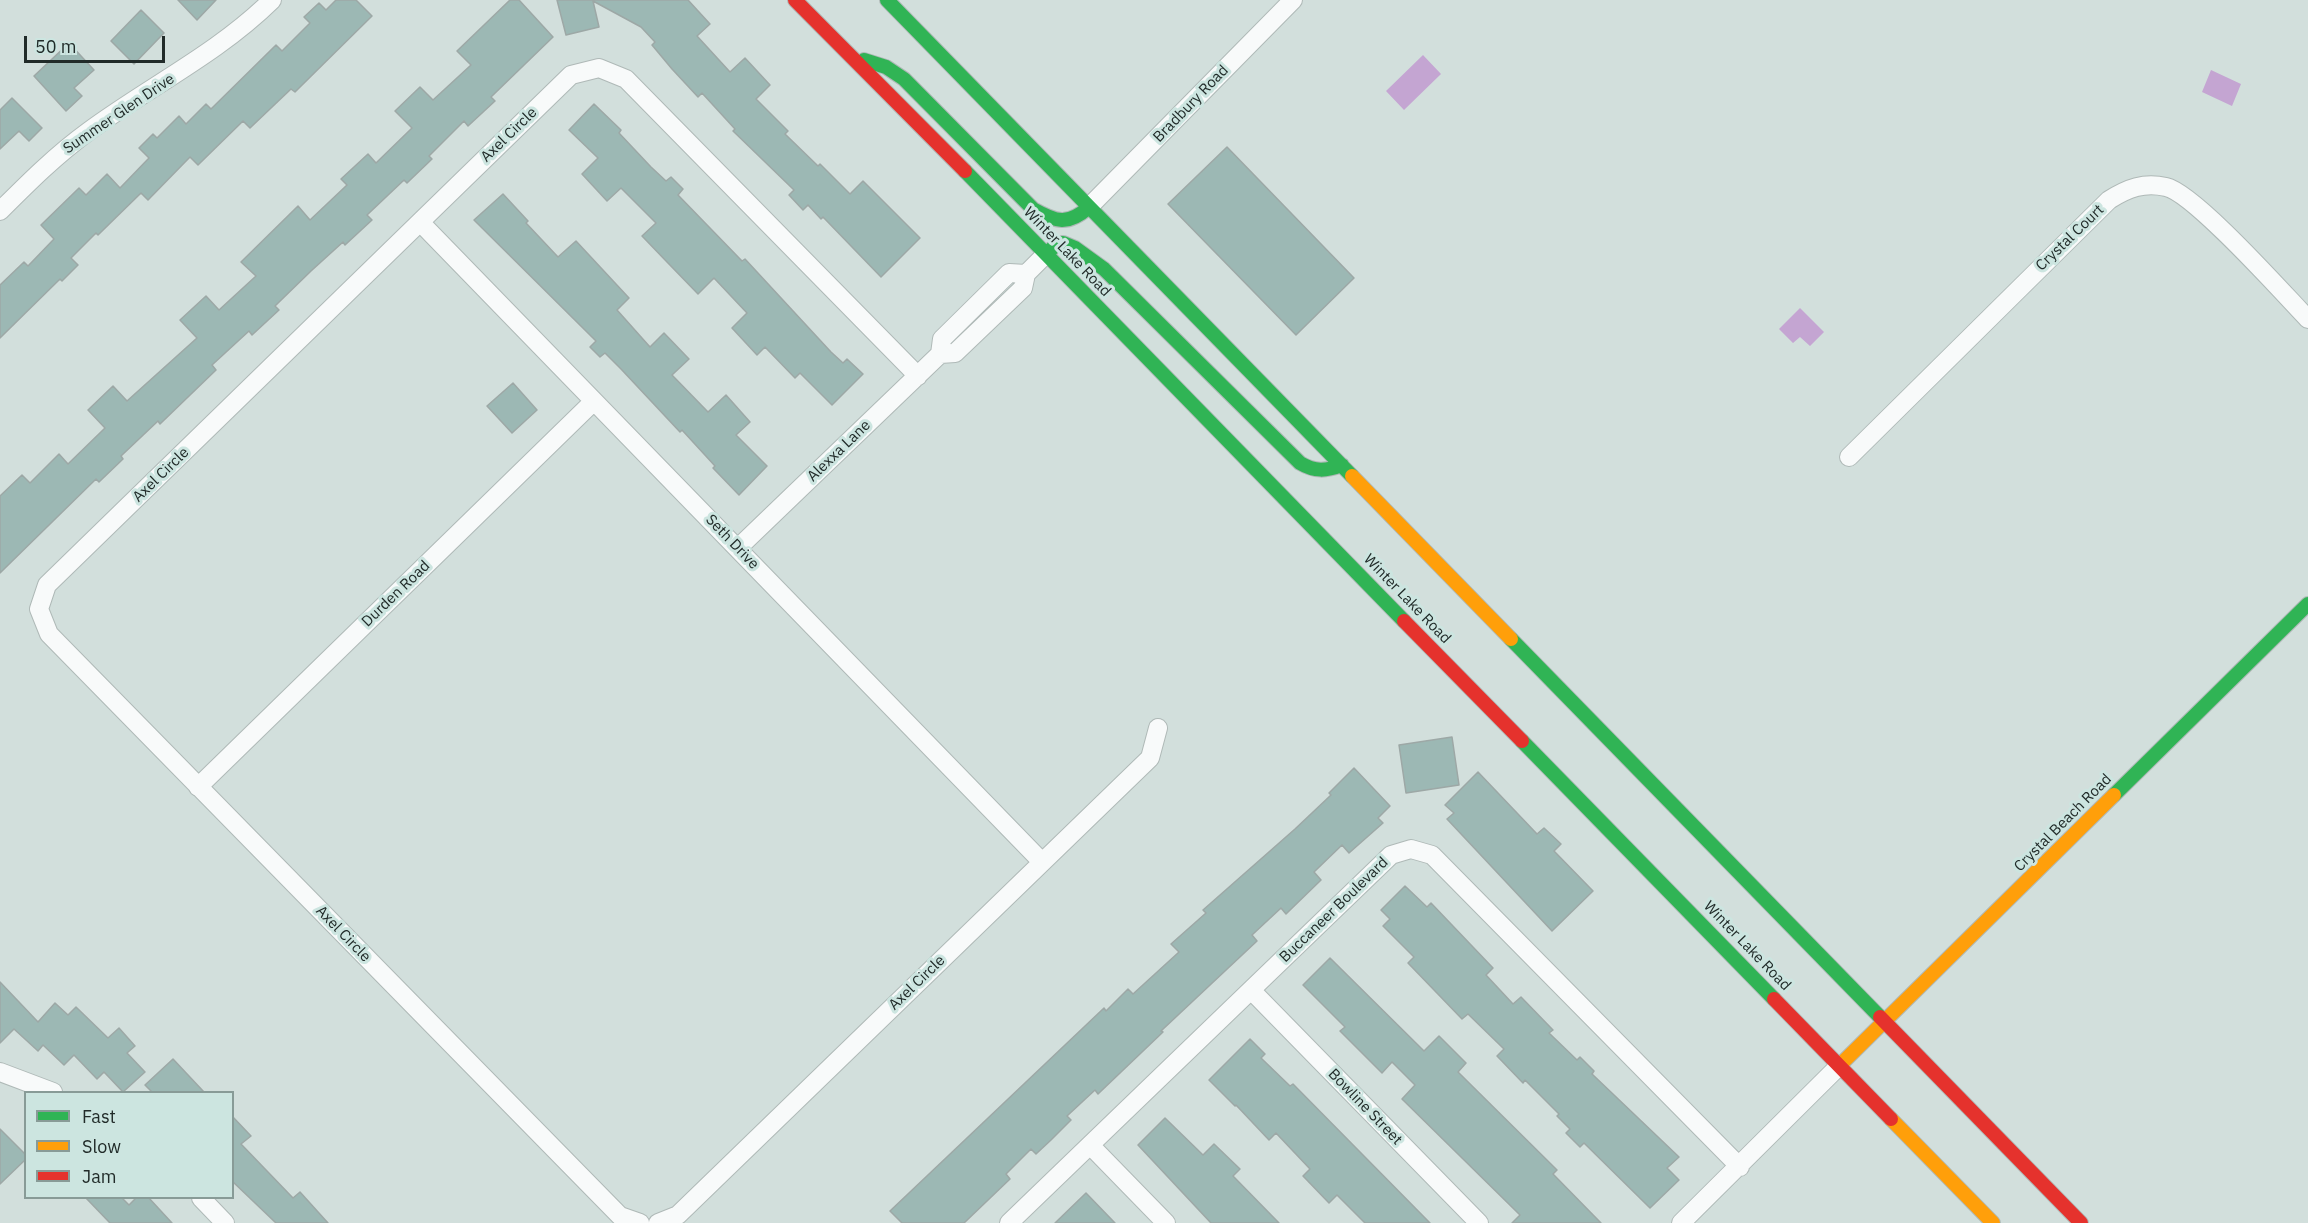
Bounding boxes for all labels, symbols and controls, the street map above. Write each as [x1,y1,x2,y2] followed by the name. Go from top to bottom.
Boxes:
[27,24,168,62] scale bar
[35,35,77,58] text: 50 m
[1150,62,1232,146] street label: Bradbury Road
[60,70,178,158] street label: Summer Glen Drive
[477,104,541,166] street label: Axel Circle
[2032,201,2108,275] street label: Crystal Court
[1020,203,1114,301] street label: Winter Lake Road
[804,416,874,486] street label: Alexxa Lane
[129,444,193,506] street label: Axel Circle
[702,511,762,573] street label: Seth Drive
[1360,550,1454,648] street label: Winter Lake Road
[358,557,434,631] street label: Durden Road
[2010,770,2116,876] street label: Crystal Beach Road
[1276,854,1392,966] street label: Buccaneer Boulevard
[1700,897,1794,995] street label: Winter Lake Road
[312,902,374,966] street label: Axel Circle
[885,952,949,1014] street label: Axel Circle
[1324,1065,1406,1149] street label: Bowline Street
[24,1091,234,1199] legend
[82,1105,116,1128] text: Fast
[82,1135,121,1158] text: Slow
[82,1165,117,1188] text: Jam

